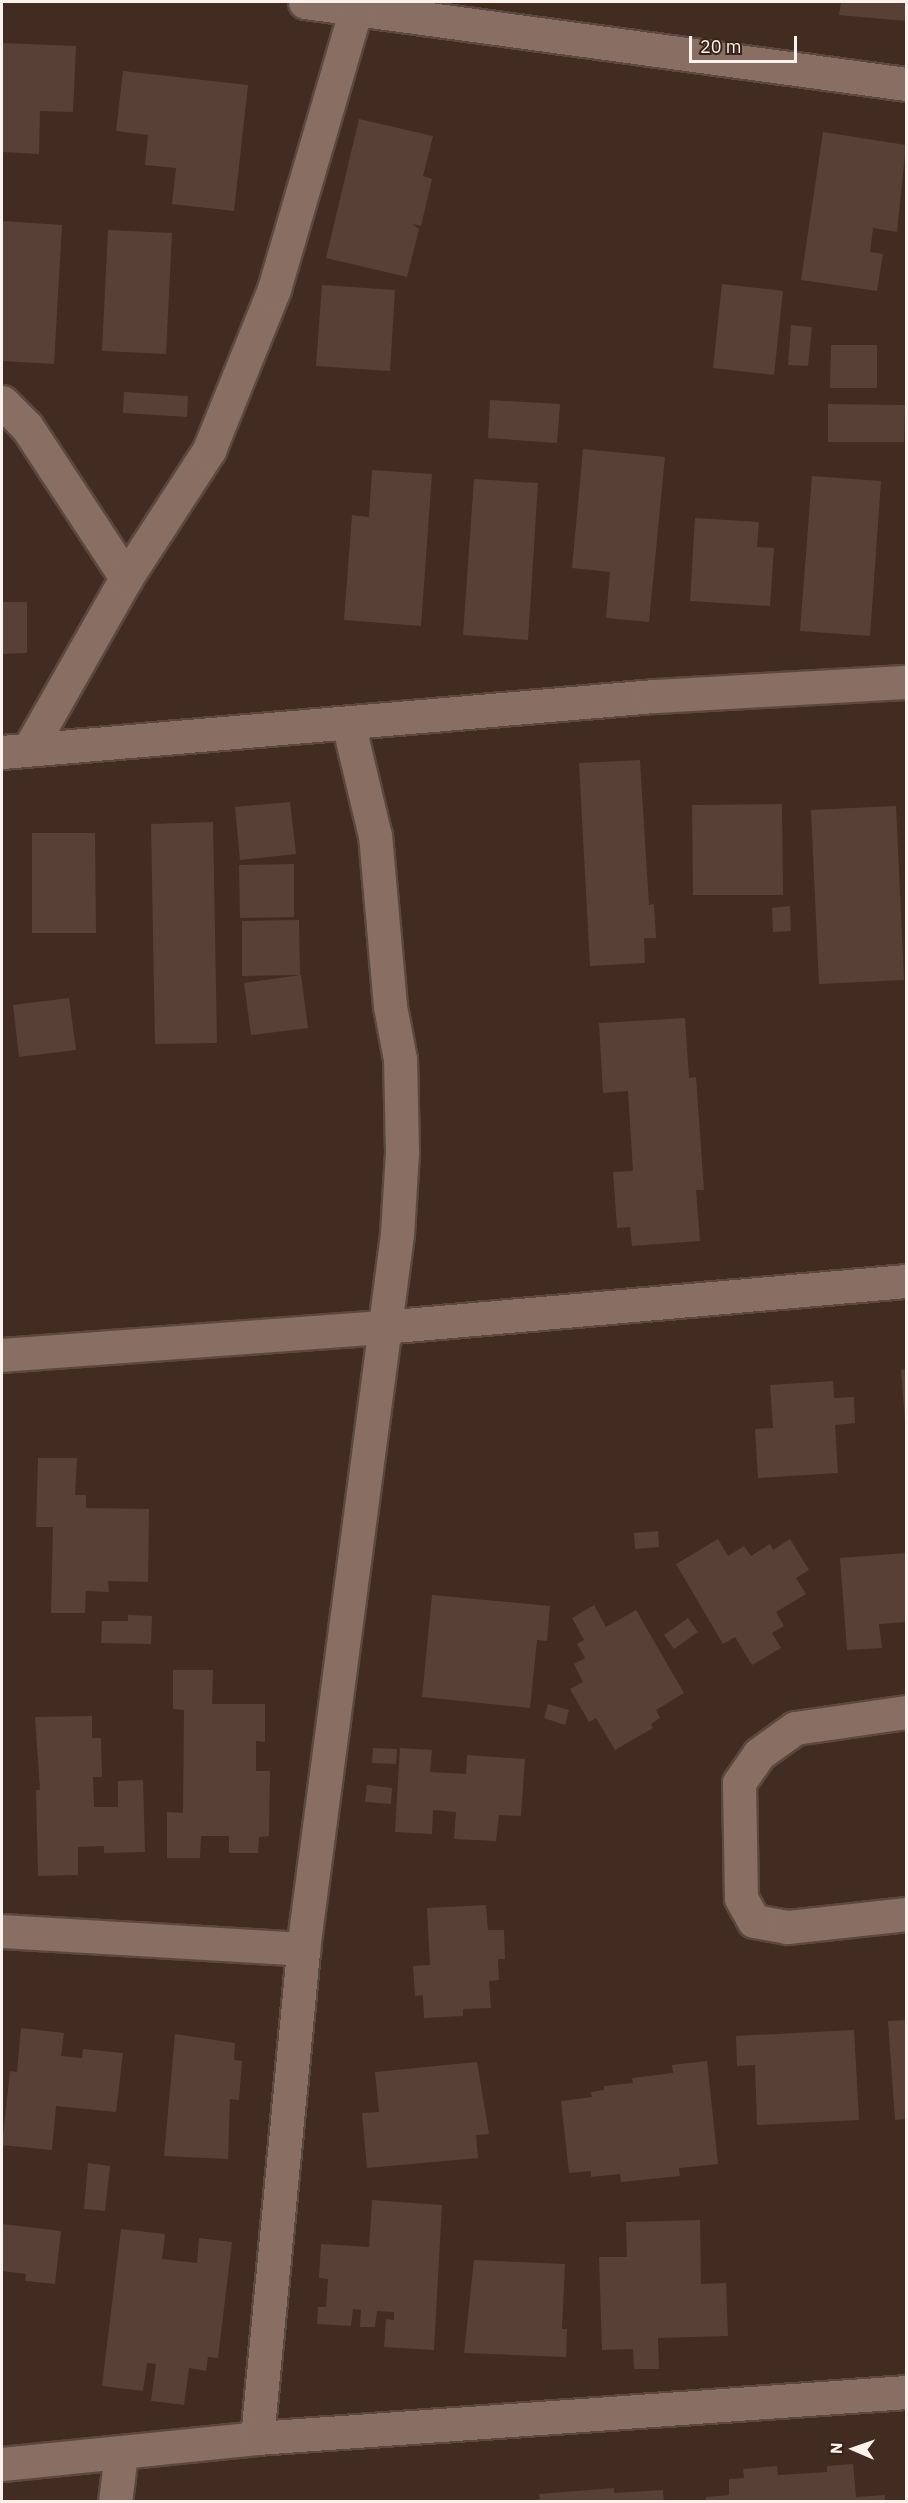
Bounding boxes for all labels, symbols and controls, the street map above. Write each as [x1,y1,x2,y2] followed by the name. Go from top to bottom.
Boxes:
[692,24,800,62] scale bar
[700,35,742,58] text: 20 m
[824,2419,884,2479] north arrow
[826,2442,846,2455] text: N

